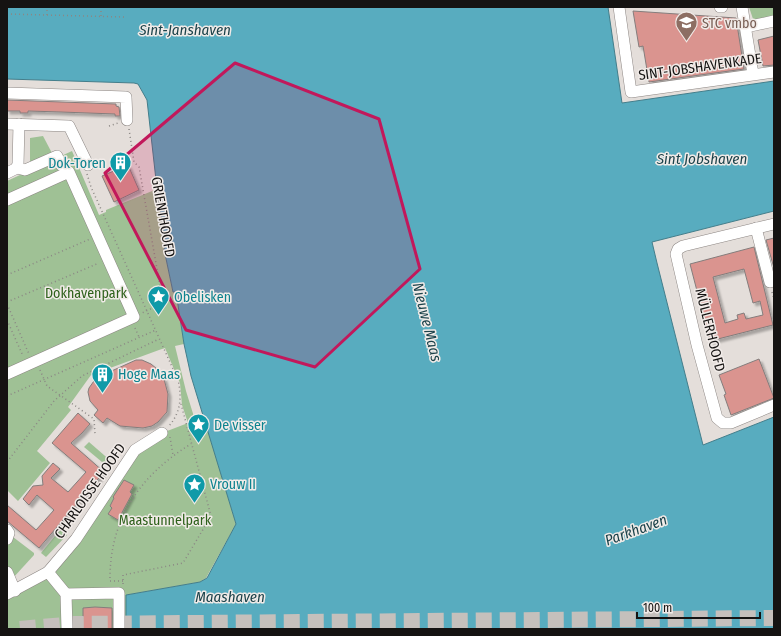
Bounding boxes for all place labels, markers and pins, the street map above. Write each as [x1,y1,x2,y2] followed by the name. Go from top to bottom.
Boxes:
[674,10,700,43] school or university icon: STC vmbo
[702,15,757,32] place label: STC vmbo
[108,150,134,183] building icon: Dok-Toren
[48,155,106,172] place label: Dok-Toren
[145,284,171,317] place icon: Obelisken
[174,289,231,306] place label: Obelisken
[90,361,116,394] building icon: Hoge Maas
[118,366,180,383] place label: Hoge Maas
[186,412,212,445] place icon: De visser
[214,417,266,434] place label: De visser
[182,471,208,504] place icon: Vrouw II
[210,476,256,493] place label: Vrouw II

